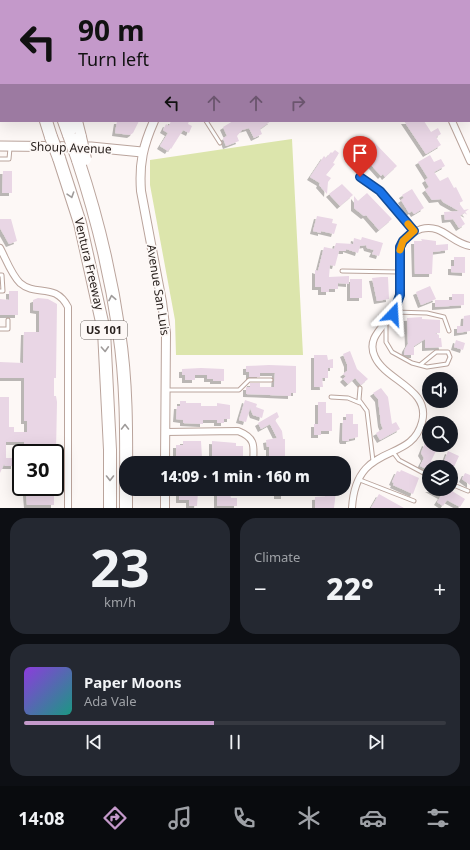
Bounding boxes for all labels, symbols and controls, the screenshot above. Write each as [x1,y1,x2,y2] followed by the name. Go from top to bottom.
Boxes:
[78,11,145,49] text: 90 m
[12,16,64,68] icon: left
[78,47,149,71] text: Turn left
[161,92,183,114] icon: left
[203,92,225,114] icon: ahead
[245,92,267,114] icon: ahead
[287,92,309,114] icon: right
[343,136,377,177] pin
[30,138,112,157] street label: Shoup Avenue
[349,142,371,164] icon: arrive
[66,191,75,198] one-way arrow
[71,216,109,312] street label: Ventura Freeway
[143,243,174,337] street label: Avenue San Luis
[372,293,414,335] position arrow
[109,295,117,301] one-way arrow
[81,321,127,339] road number: US 101
[101,346,110,352] one-way arrow
[422,372,458,496] map controls
[422,372,458,408] button: sound
[422,416,458,452] button: search
[121,424,129,430] one-way arrow
[12,444,64,496] speed limit sign: 30
[422,460,458,496] button: layers
[160,466,310,486] text: 14:09 · 1 min · 160 m
[106,475,114,481] one-way arrow
[90,531,150,602] text: 23
[254,548,300,566] text: Climate
[326,568,374,609] text: 22°
[254,573,267,603] text: −
[433,573,446,603] text: +
[104,593,136,611] text: km/h
[84,672,182,692] text: Paper Moons
[84,692,137,710] text: Ada Vale
[83,731,105,753] icon: previous
[224,731,246,753] icon: pause
[365,731,387,753] icon: next
[101,804,129,832] icon: directions
[166,804,194,832] icon: music
[230,804,258,832] icon: phone
[295,804,323,832] icon: climate
[359,804,387,832] icon: car
[424,804,452,832] icon: filters
[18,806,65,830] text: 14:08

